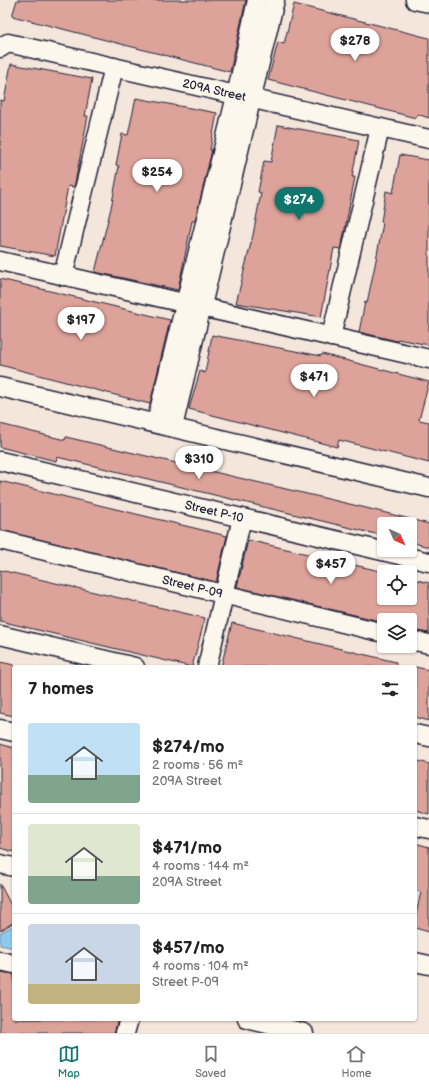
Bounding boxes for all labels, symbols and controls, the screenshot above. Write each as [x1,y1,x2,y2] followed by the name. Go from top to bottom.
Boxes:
[331,28,379,62] pin: $278
[339,33,371,49] text: $278
[181,76,248,105] street label: 209A Street
[133,159,181,193] pin: $254
[141,164,173,180] text: $254
[275,187,323,221] pin: $274
[284,192,314,208] text: $274
[57,307,105,341] pin: $197
[67,312,95,328] text: $197
[290,364,338,398] pin: $471
[300,369,328,385] text: $471
[175,446,223,480] pin: $310
[184,451,214,467] text: $310
[183,497,245,526] street label: Street P-10
[377,517,417,557] north arrow
[377,517,417,653] map controls
[307,551,355,585] pin: $457
[316,556,346,572] text: $457
[377,565,417,605] button: locate
[161,572,224,601] street label: Street P-09
[377,613,417,653] button: layers
[379,678,401,700] icon: filters
[28,679,94,699] text: 7 homes
[152,737,225,757] text: $274/mo
[60,739,108,787] icon: home
[152,757,243,773] text: 2 rooms · 56 m²
[152,773,222,789] text: 209A Street
[152,838,222,858] text: $471/mo
[60,840,108,888] icon: home
[152,858,249,874] text: 4 rooms · 144 m²
[152,874,222,890] text: 209A Street
[152,938,225,958] text: $457/mo
[60,940,108,988] icon: home
[152,958,249,974] text: 4 rooms · 104 m²
[152,974,219,990] text: Street P-09
[58,1043,80,1080] tab: Map
[195,1043,226,1080] tab: Saved
[341,1043,371,1080] tab: Home

